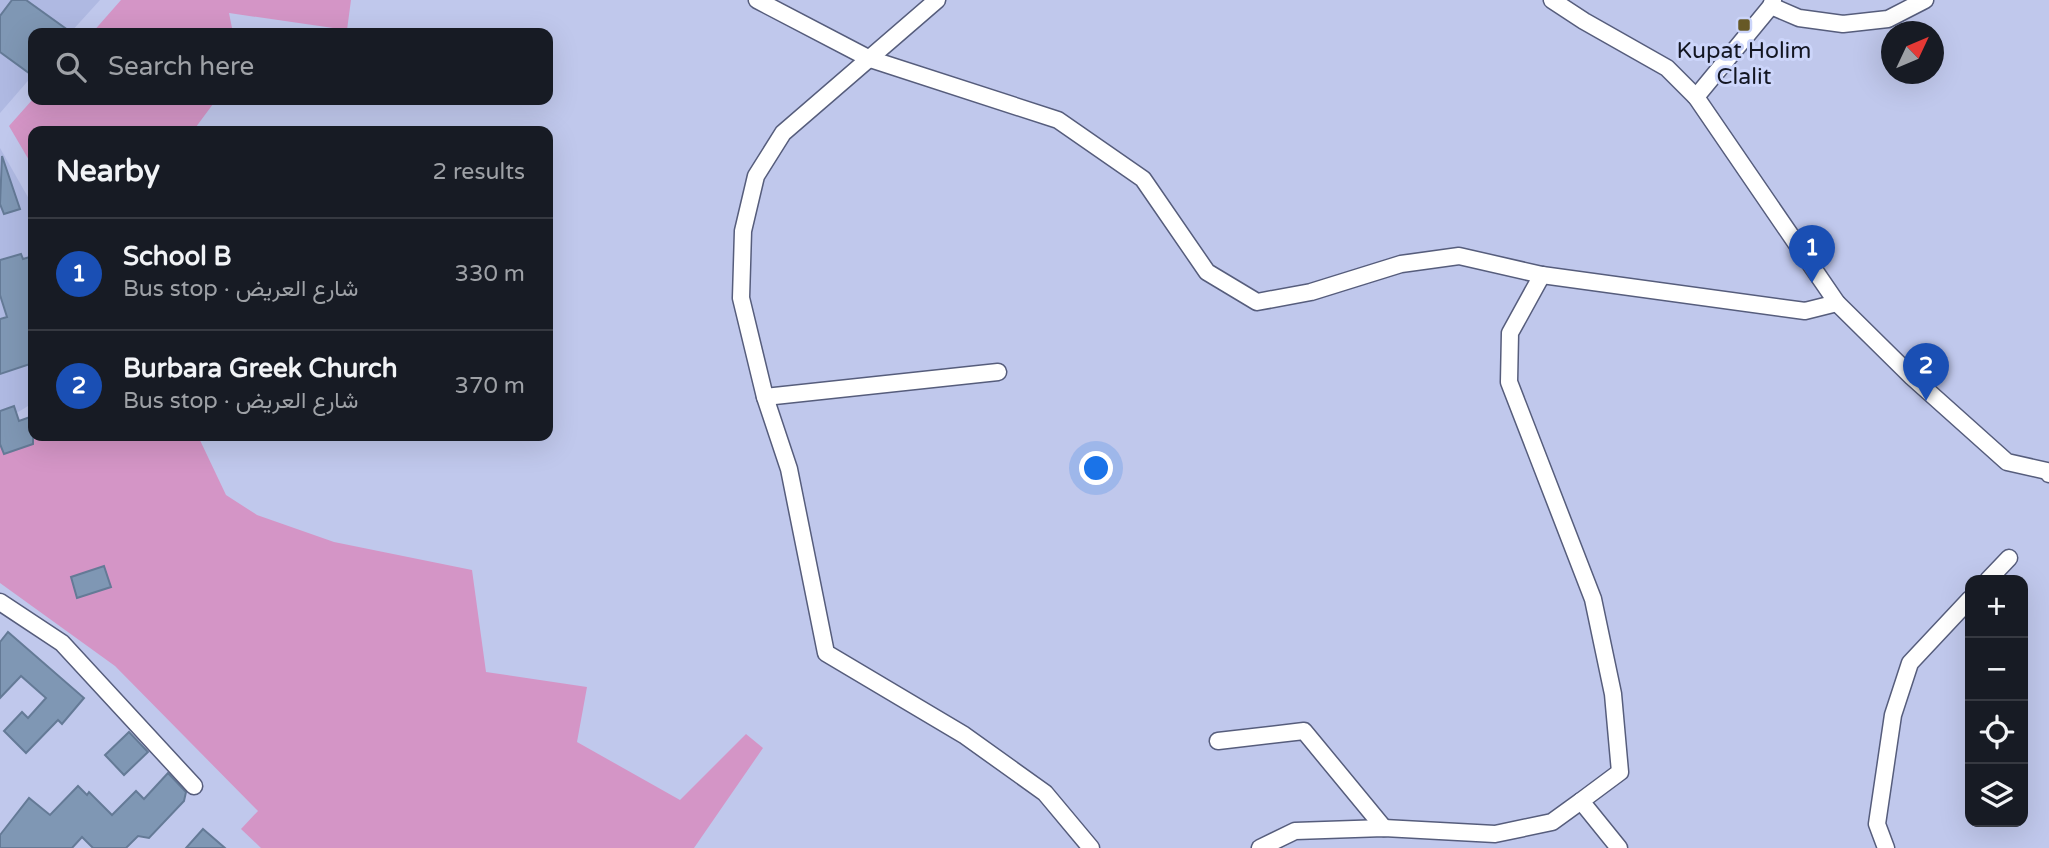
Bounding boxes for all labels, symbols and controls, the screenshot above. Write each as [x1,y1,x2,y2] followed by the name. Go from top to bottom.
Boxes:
[1736,17,1752,33] marker: Kupat Holim Clalit
[1881,21,1944,84] north arrow
[28,28,553,105] search box
[1677,37,1811,91] place label: Kupat Holim Clalit
[52,48,90,86] icon: search
[108,51,254,82] text: Search here
[56,153,160,190] text: Nearby
[432,158,525,186] text: 2 results
[1789,225,1835,283] pin: 1
[123,241,232,272] text: School B
[72,260,86,288] text: 1
[455,260,525,288] text: 330 m
[123,275,358,303] text: Bus stop · شارع العريض
[1903,343,1949,401] pin: 2
[123,353,397,384] text: Burbara Greek Church
[72,372,86,400] text: 2
[455,372,525,400] text: 370 m
[123,387,358,415] text: Bus stop · شارع العريض
[1079,451,1113,485] your location
[1965,575,2028,827] map controls
[1965,575,2028,638] button: +
[1965,638,2028,701] button: −
[1965,701,2028,764] button: locate
[1965,764,2028,827] button: layers

